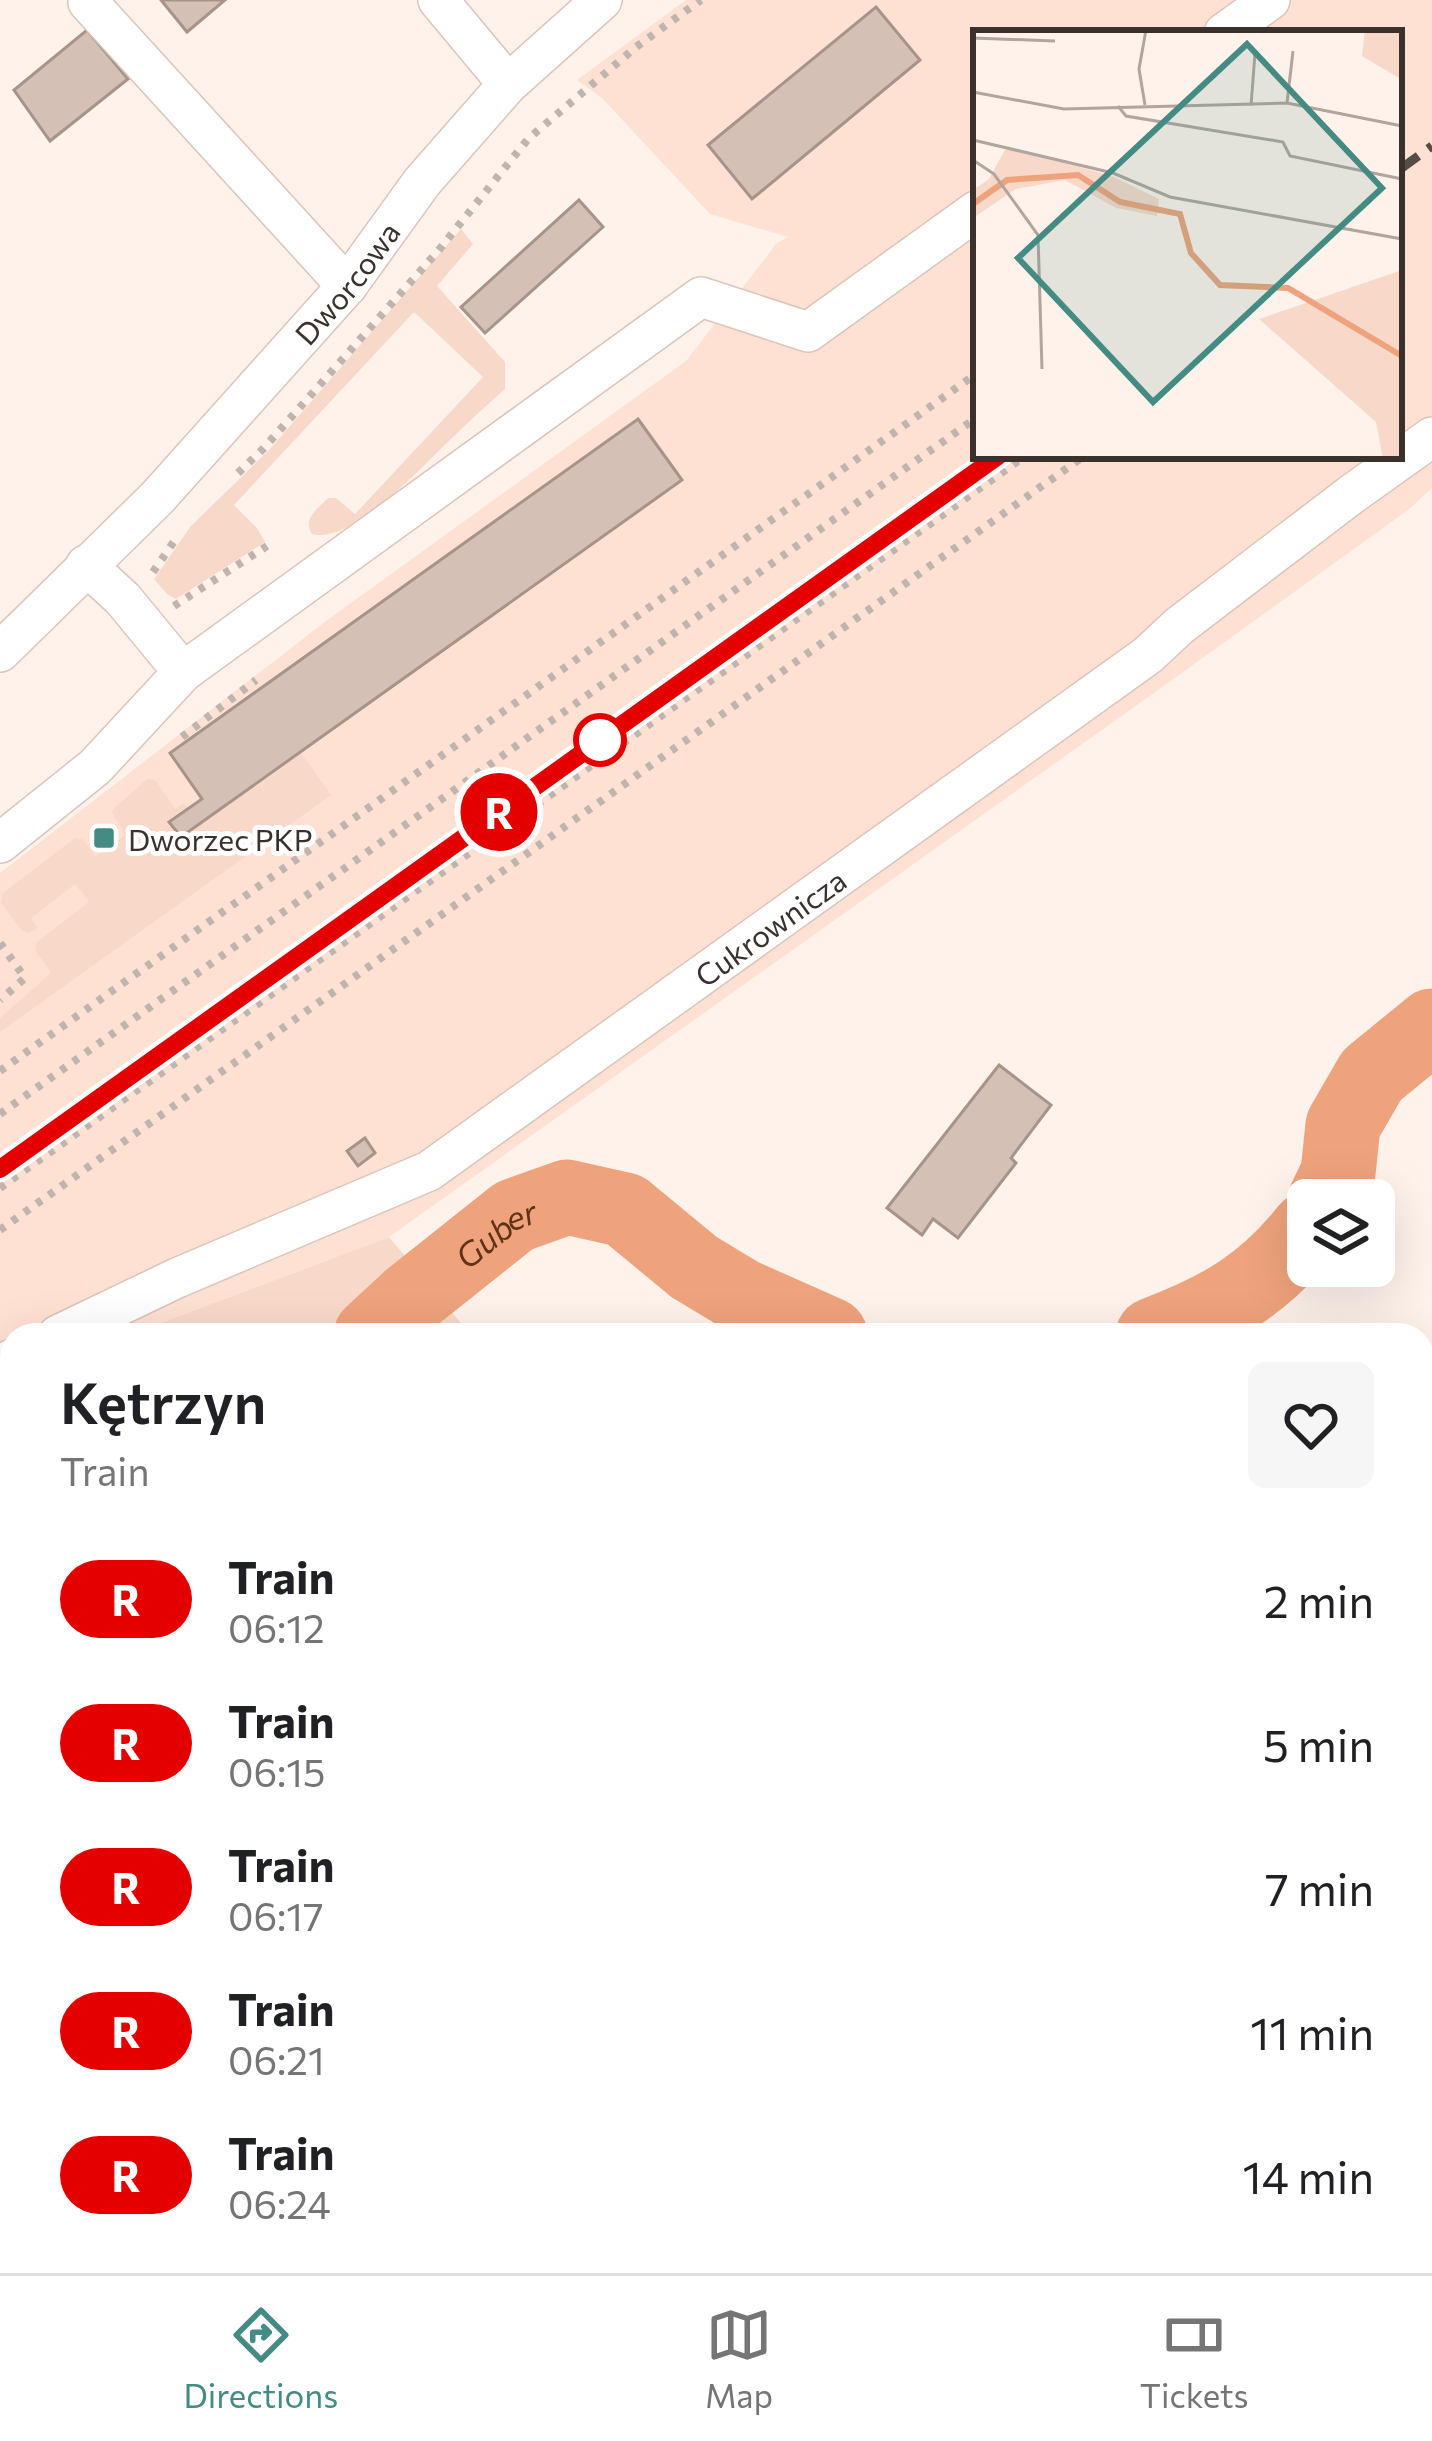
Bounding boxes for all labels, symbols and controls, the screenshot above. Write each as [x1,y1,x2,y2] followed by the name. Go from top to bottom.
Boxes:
[973,30,1402,459] inset map
[286,214,406,351] street label: Dworcowa
[575,715,625,765] unlabelled marker
[460,773,538,851] line badge: R
[484,786,514,838] text: R
[128,820,313,857] place label: Dworzec PKP
[91,825,117,851] marker: Dworzec PKP
[687,860,852,993] street label: Cukrownicza
[1287,1179,1395,1287] map controls
[1287,1179,1395,1287] button: layers
[446,1189,544,1276] water label: Guber
[1248,1362,1374,1488] button: heart
[60,1366,266,1436] text: Kętrzyn
[60,1446,150,1494] text: Train
[228,1548,335,1603] text: Train
[1264,1572,1374,1627] text: 2 min
[111,1573,141,1625] text: R
[228,1603,325,1651] text: 06:12
[228,1692,335,1747] text: Train
[1263,1716,1374,1771] text: 5 min
[111,1717,141,1769] text: R
[228,1747,325,1795] text: 06:15
[228,1836,335,1891] text: Train
[1265,1860,1374,1915] text: 7 min
[111,1861,141,1913] text: R
[228,1891,324,1939] text: 06:17
[228,1980,335,2035] text: Train
[1250,2004,1374,2059] text: 11 min
[111,2005,141,2057] text: R
[228,2035,325,2083] text: 06:21
[228,2124,335,2179] text: Train
[1243,2148,1374,2203] text: 14 min
[111,2149,141,2201] text: R
[228,2179,331,2227] text: 06:24
[183,2302,338,2415] tab: Directions
[705,2302,773,2415] tab: Map
[1140,2302,1249,2415] tab: Tickets

